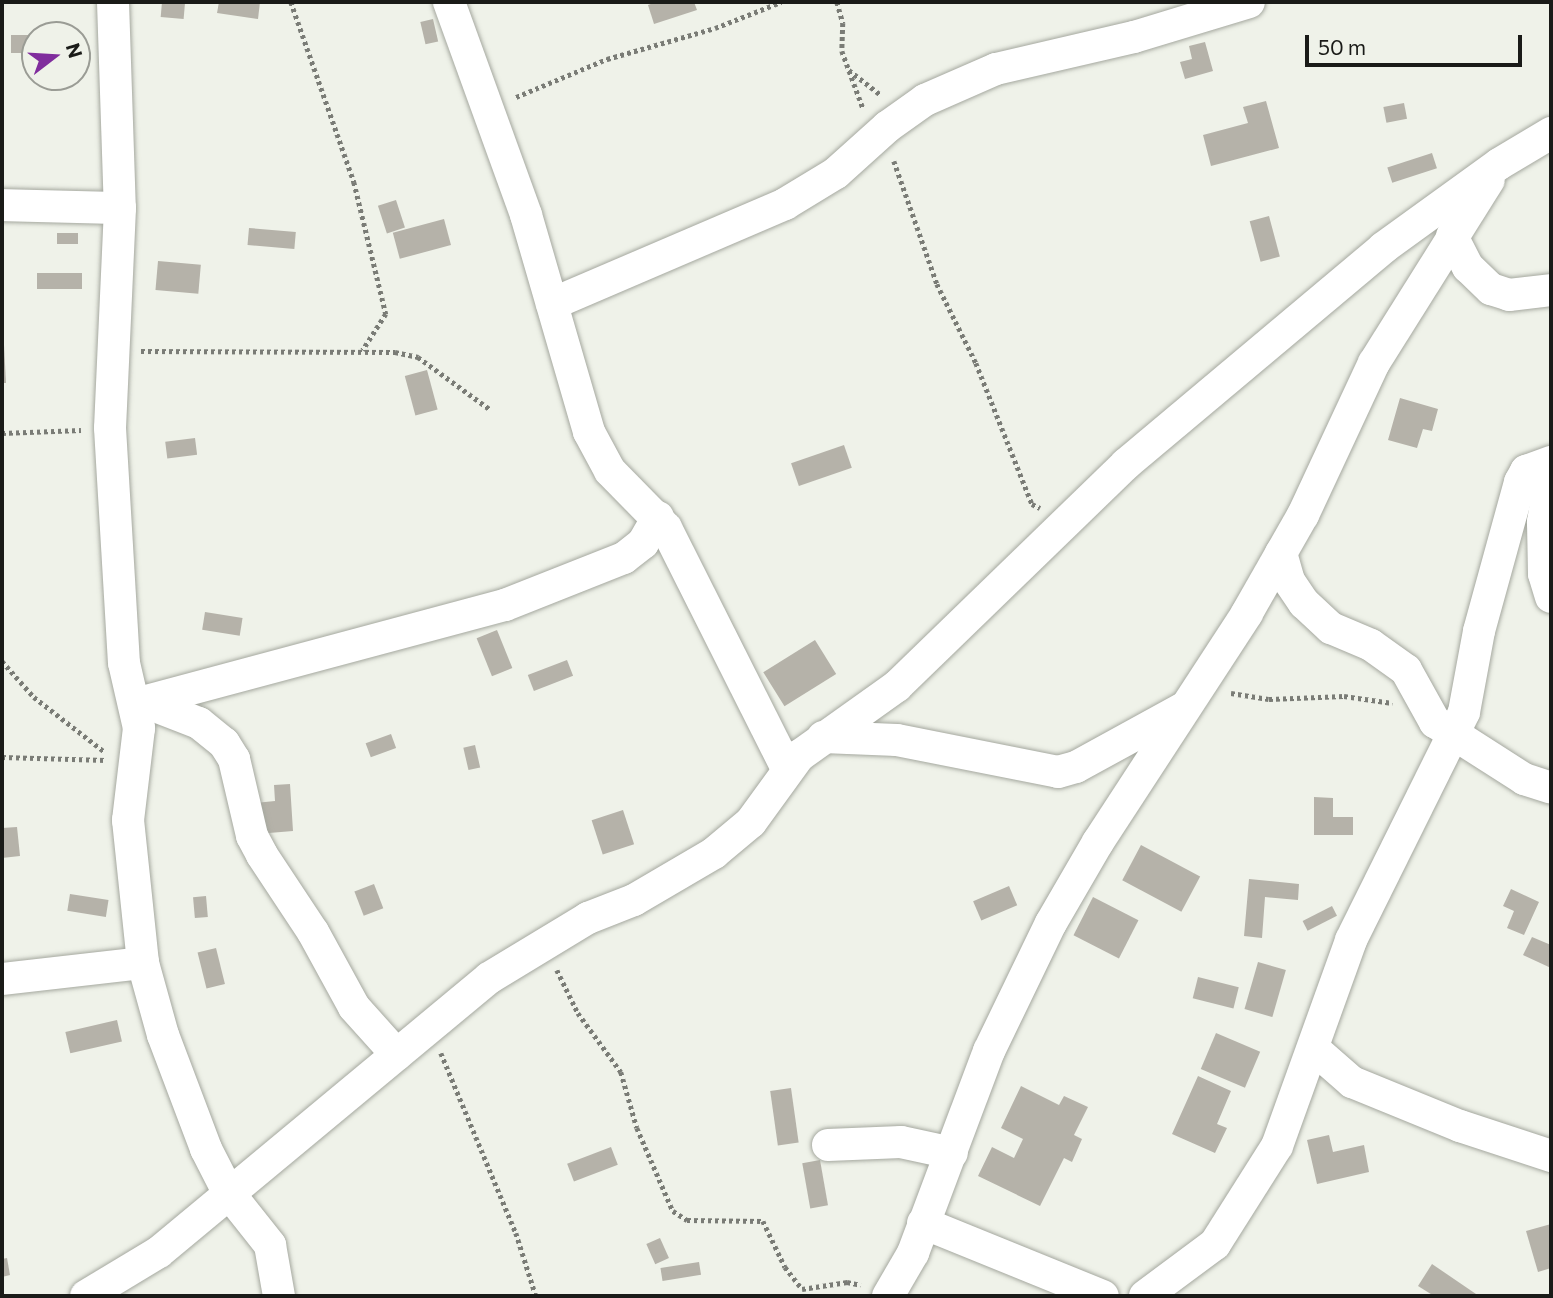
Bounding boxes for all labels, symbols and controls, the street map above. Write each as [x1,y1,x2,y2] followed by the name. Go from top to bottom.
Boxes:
[21,21,91,91] north arrow
[1308,21,1525,65] scale bar
[1318,34,1366,59] text: 50 m
[62,40,88,60] text: N

